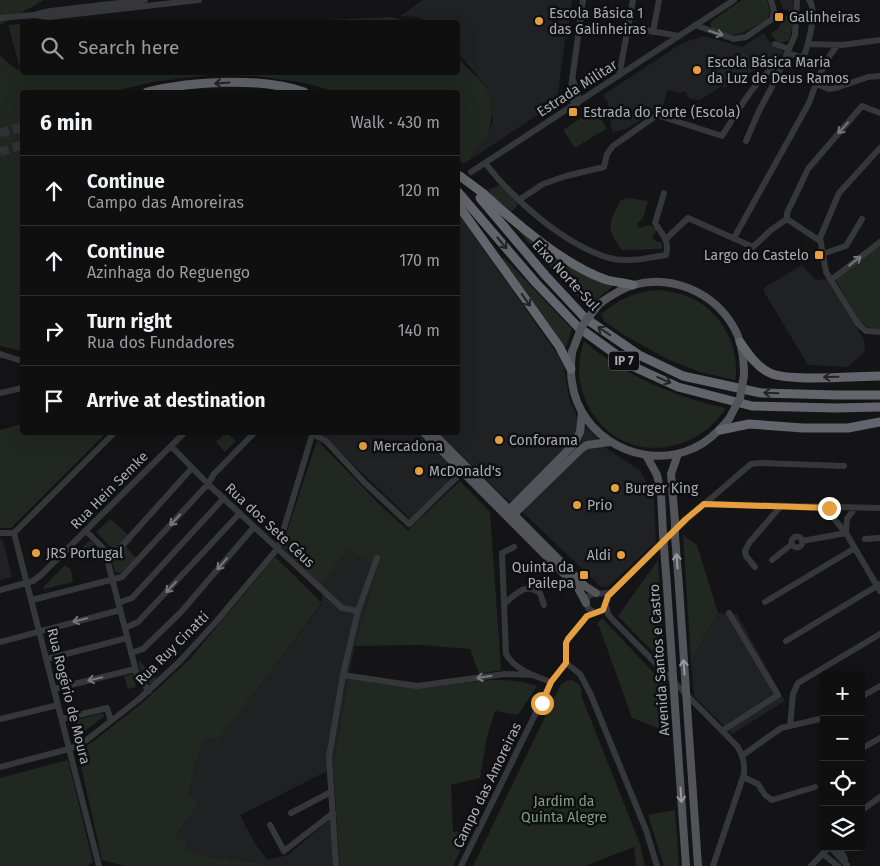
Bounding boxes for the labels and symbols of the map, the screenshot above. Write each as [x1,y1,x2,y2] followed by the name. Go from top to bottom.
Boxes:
[549,5,647,38] place label: Escola Básica 1 das Galinheiras
[789,9,861,26] place label: Galinheiras
[773,11,785,23] marker: Galinheiras
[533,15,545,27] marker: Escola Básica 1 das Galinheiras
[708,29,724,39] one-way arrow
[707,54,849,87] place label: Escola Básica Maria da Luz de Deus Ramos
[534,56,621,121] street label: Estrada Militar
[691,64,703,76] marker: Escola Básica Maria da Luz de Deus Ramos
[214,78,230,88] one-way arrow
[583,104,740,121] place label: Estrada do Forte (Escola)
[567,106,579,118] marker: Estrada do Forte (Escola)
[837,122,848,135] one-way arrow
[529,236,603,314] street label: Eixo Norte-Sul
[496,237,508,250] one-way arrow
[704,247,809,264] place label: Largo do Castelo
[813,249,825,261] marker: Largo do Castelo
[849,256,862,267] one-way arrow
[521,293,531,307] one-way arrow
[598,326,612,336] one-way arrow
[609,352,639,371] road number: IP 7
[824,372,840,381] one-way arrow
[656,376,671,386] one-way arrow
[763,389,779,398] one-way arrow
[509,432,578,449] place label: Conforama
[493,434,505,446] marker: Conforama
[373,438,443,455] place label: Mercadona
[357,440,369,452] marker: Mercadona
[67,448,152,533] street label: Rua Hein Semke
[429,463,502,480] place label: McDonald's
[413,465,425,477] marker: McDonald's
[221,480,318,571] street label: Rua dos Sete Céus
[625,480,699,497] place label: Burger King
[609,482,621,494] marker: Burger King
[587,497,612,514] place label: Prio
[818,497,841,520] route end
[571,499,583,511] marker: Prio
[169,513,181,526] one-way arrow
[46,545,123,562] place label: JRS Portugal
[30,547,42,559] marker: JRS Portugal
[587,547,611,564] place label: Aldi
[615,549,627,561] marker: Aldi
[673,554,682,570] one-way arrow
[217,557,228,570] one-way arrow
[512,559,574,592] place label: Quinta da Pailepa
[578,569,590,581] marker: Quinta da Pailepa
[165,581,177,594] one-way arrow
[646,583,673,737] street label: Avenida Santos e Castro
[132,608,213,689] street label: Rua Ruy Cinatti
[72,616,88,625] one-way arrow
[43,626,94,766] street label: Rua Rogério de Moura
[680,659,689,675] one-way arrow
[476,672,492,682] one-way arrow
[87,675,103,684] one-way arrow
[531,692,554,715] route start
[450,719,525,851] street label: Campo das Amoreiras
[677,787,686,803] one-way arrow
[521,793,607,826] park label: Jardim da Quinta Alegre

